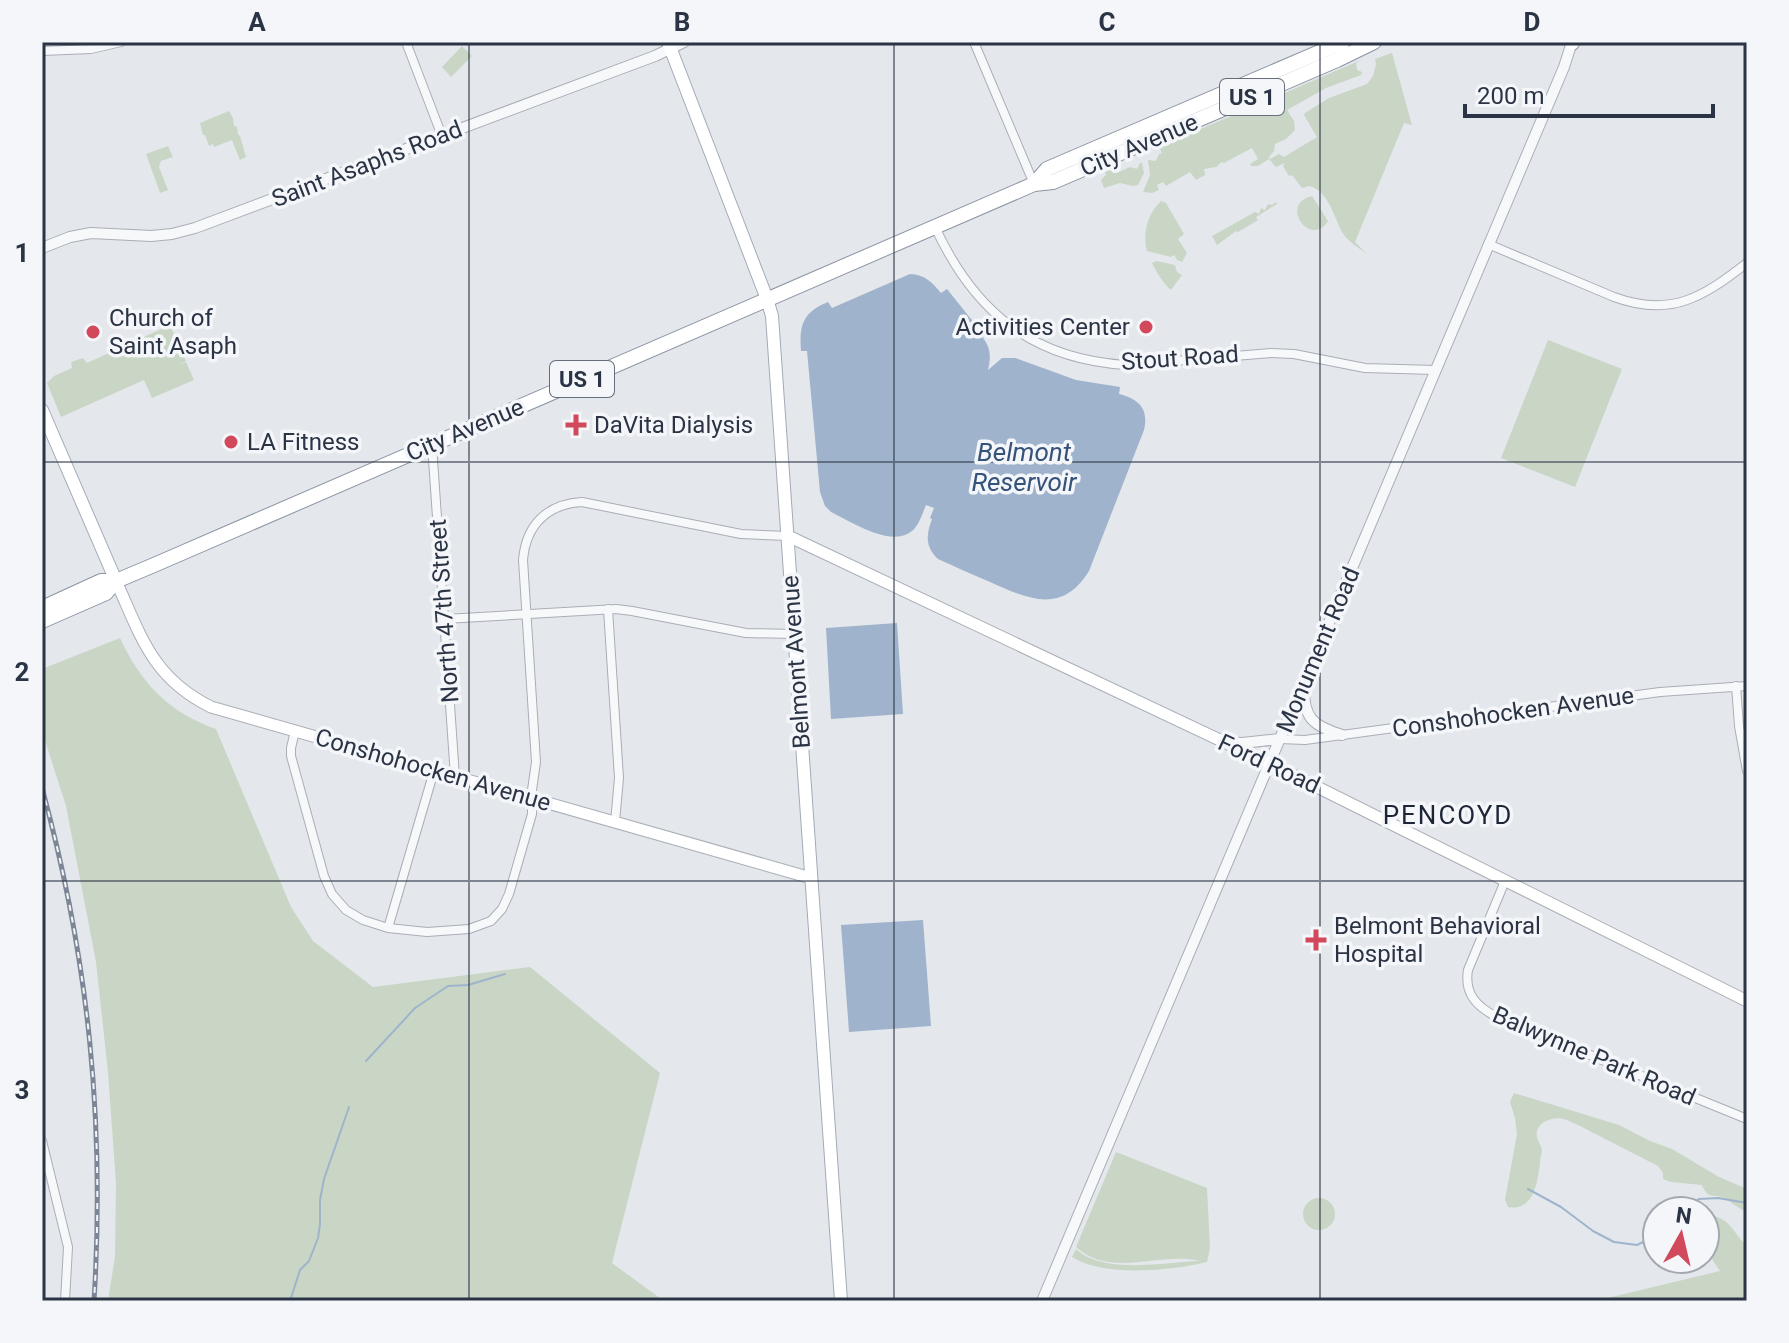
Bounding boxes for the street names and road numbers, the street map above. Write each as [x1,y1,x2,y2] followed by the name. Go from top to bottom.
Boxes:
[1220,79,1284,115] road number: US 1
[1076,108,1202,182] street label: City Avenue
[268,115,466,213] street label: Saint Asaphs Road
[1120,340,1240,376] street label: Stout Road
[550,361,614,397] road number: US 1
[402,393,528,467] street label: City Avenue
[424,518,464,704] street label: North 47th Street
[1271,563,1365,737] street label: Monument Road
[776,574,816,750] street label: Belmont Avenue
[1390,681,1636,743] street label: Conshohocken Avenue
[312,723,554,817] street label: Conshohocken Avenue
[1214,728,1324,800] street label: Ford Road
[1488,1001,1700,1111] street label: Balwynne Park Road

